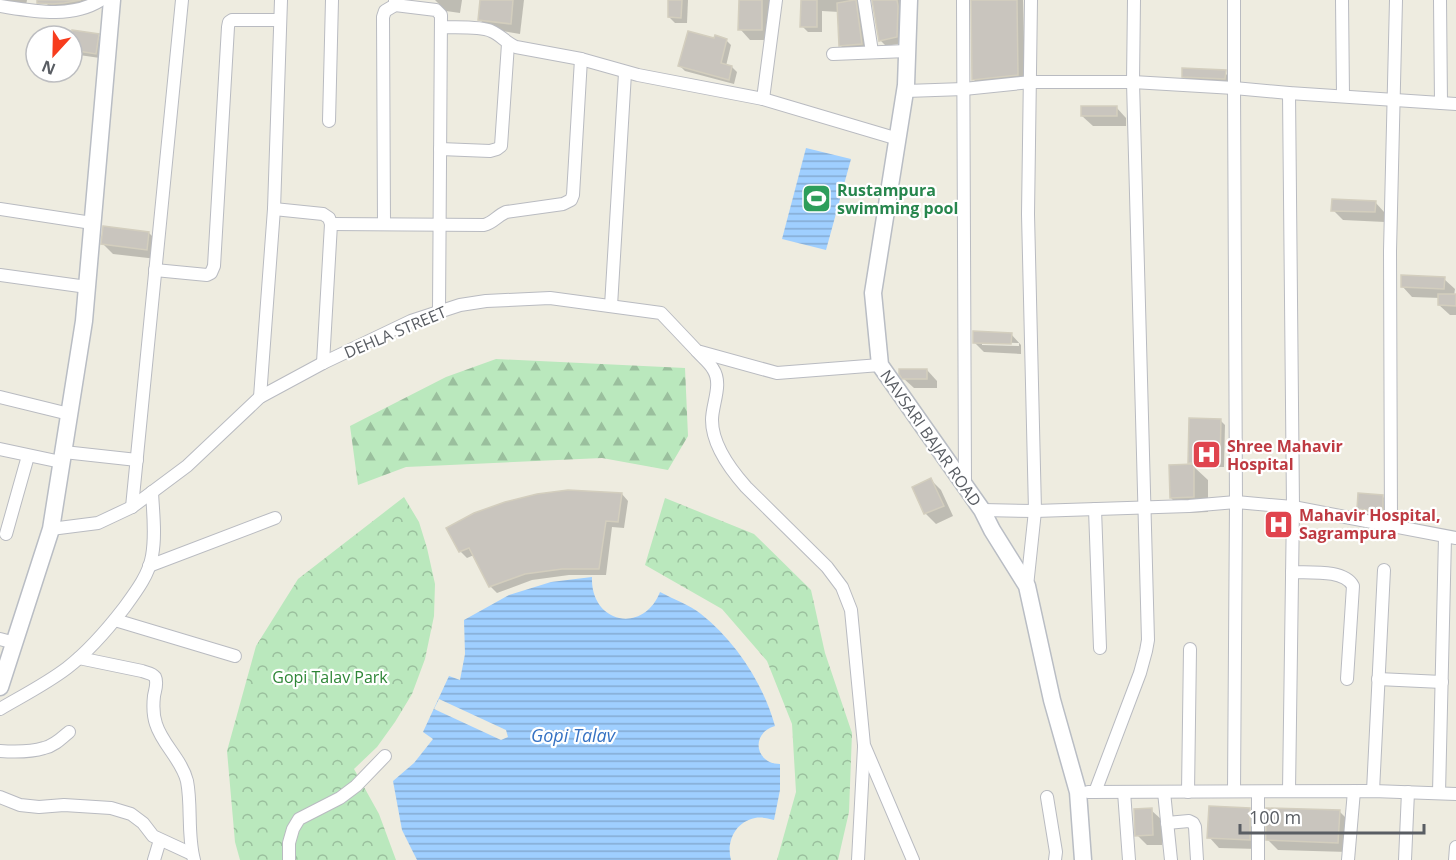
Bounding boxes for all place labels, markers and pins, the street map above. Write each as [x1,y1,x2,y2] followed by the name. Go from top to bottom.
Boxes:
[837,179,958,219] place label: Rustampura swimming pool
[800,183,832,215] sports icon: Rustampura swimming pool
[1227,435,1343,475] place label: Shree Mahavir Hospital
[1190,439,1222,471] hospital icon: Shree Mahavir Hospital
[1299,504,1441,544] place label: Mahavir Hospital, Sagrampura
[1262,508,1294,540] hospital icon: Mahavir Hospital, Sagrampura

